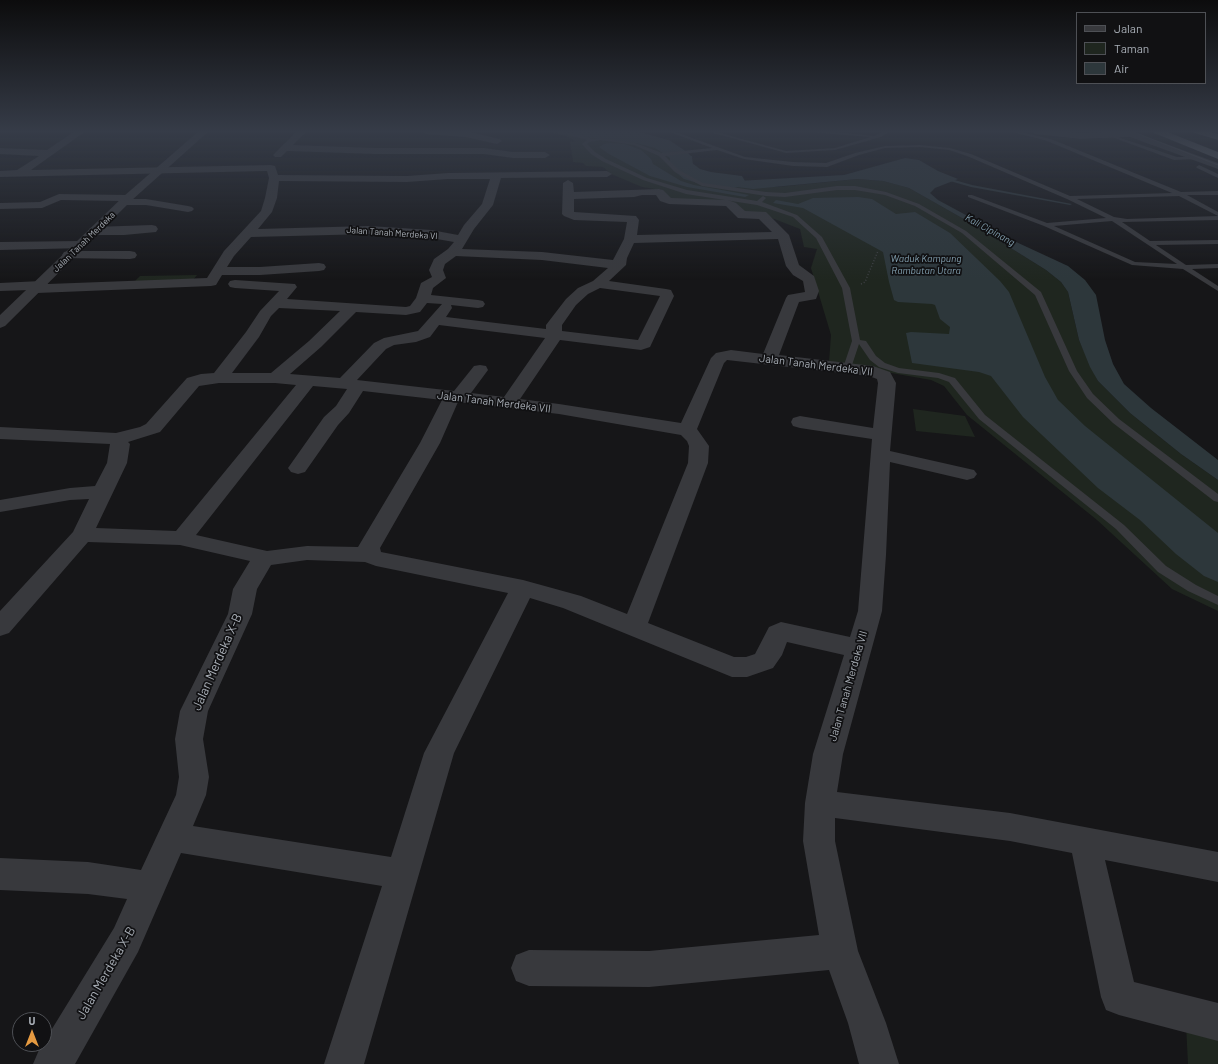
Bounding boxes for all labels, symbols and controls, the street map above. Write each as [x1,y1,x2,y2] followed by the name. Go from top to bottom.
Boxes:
[1076,12,1206,84] legend
[1114,21,1142,35] text: Jalan
[1114,41,1149,55] text: Taman
[1114,61,1129,75] text: Air
[51,210,117,274] street label: Jalan Tanah Merdeka
[963,211,1017,249] water label: Kali Cipinang
[346,224,438,242] street label: Jalan Tanah Merdeka VI
[891,253,961,276] water label: Waduk Kampung Rambutan Utara
[758,351,874,379] street label: Jalan Tanah Merdeka VII
[436,388,552,416] street label: Jalan Tanah Merdeka VII
[189,611,245,713] street label: Jalan Merdeka X-B
[826,629,870,743] street label: Jalan Tanah Merdeka VII
[73,924,139,1022] street label: Jalan Merdeka X-B
[12,1012,52,1052] north arrow
[29,1014,35,1027] text: U

